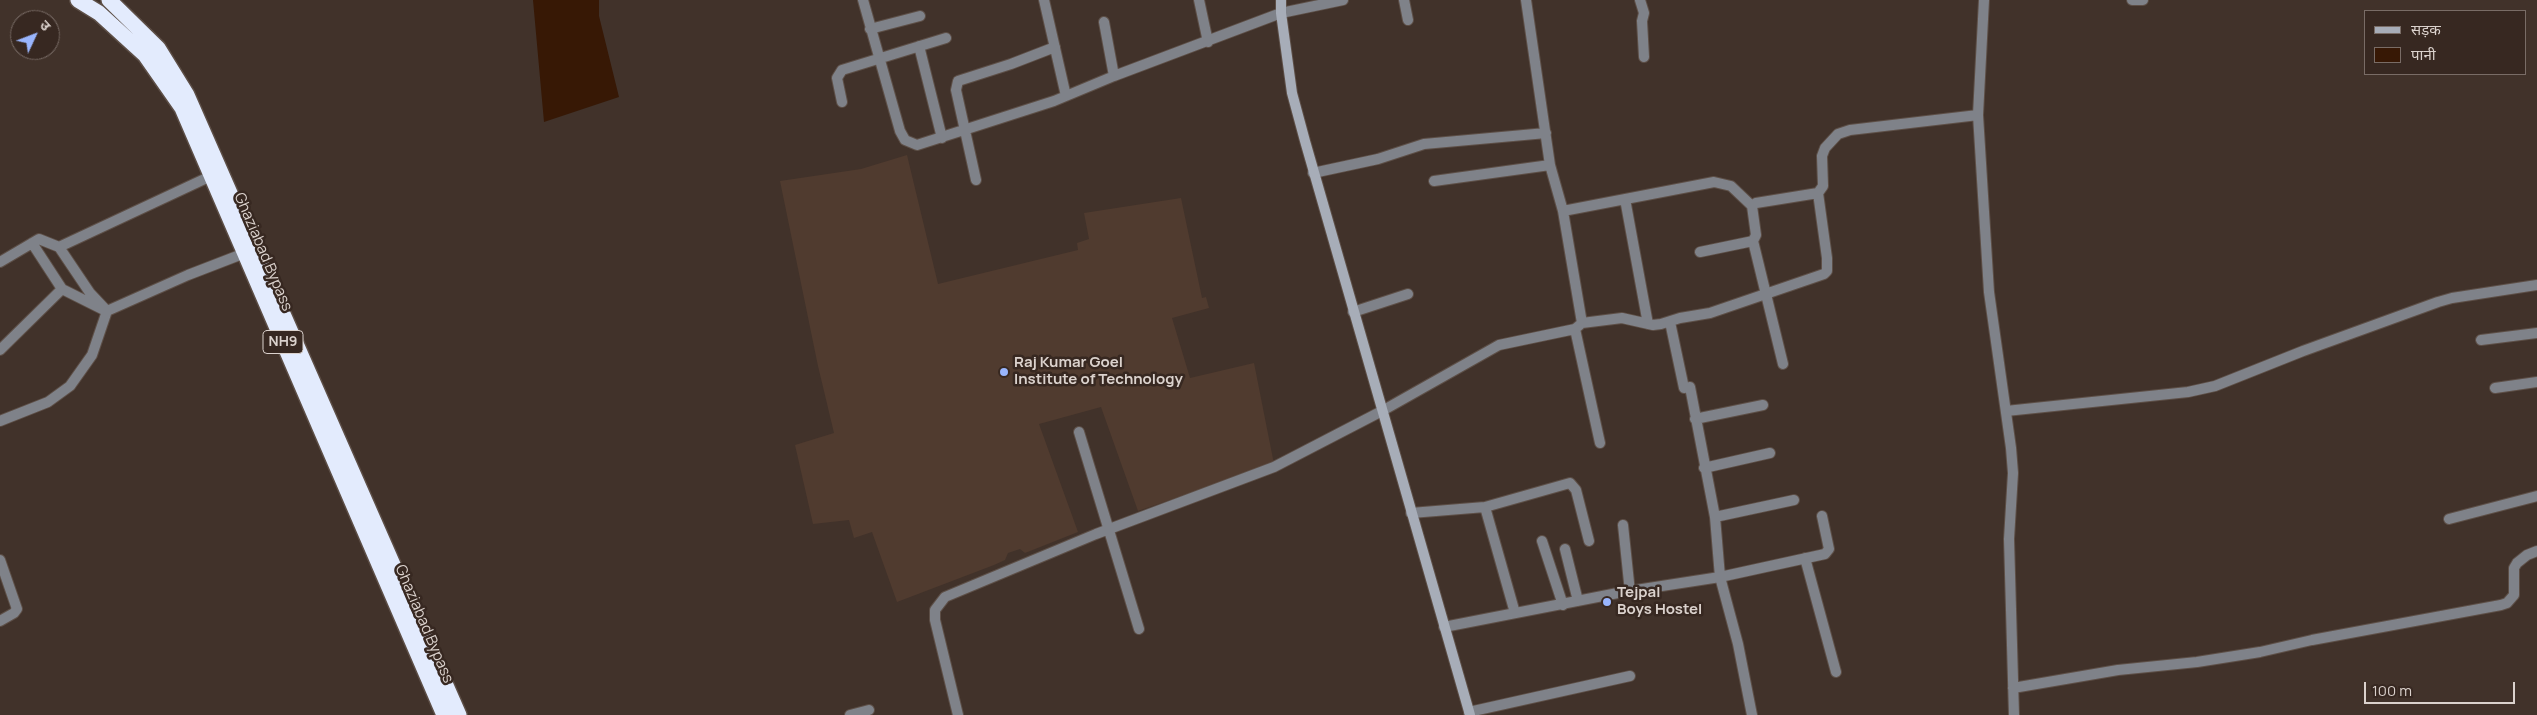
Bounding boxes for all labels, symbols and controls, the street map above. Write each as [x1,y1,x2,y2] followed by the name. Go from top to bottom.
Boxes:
[10,10,60,60] north arrow
[2364,10,2527,75] legend
[36,16,55,35] text: उ
[2411,19,2441,40] text: सड़क
[2411,44,2436,65] text: पानी
[230,190,296,314] street label: Ghaziabad Bypass
[263,331,303,354] road number: NH9
[1014,354,1183,389] place label: Raj Kumar Goel Institute of Technology
[998,366,1010,378] marker: Raj Kumar Goel Institute of Technology
[391,562,457,686] street label: Ghaziabad Bypass
[1617,584,1702,619] place label: Tejpal Boys Hostel
[1601,596,1613,608] marker: Tejpal Boys Hostel
[2367,672,2518,704] scale bar
[2372,680,2412,701] text: 100 m

